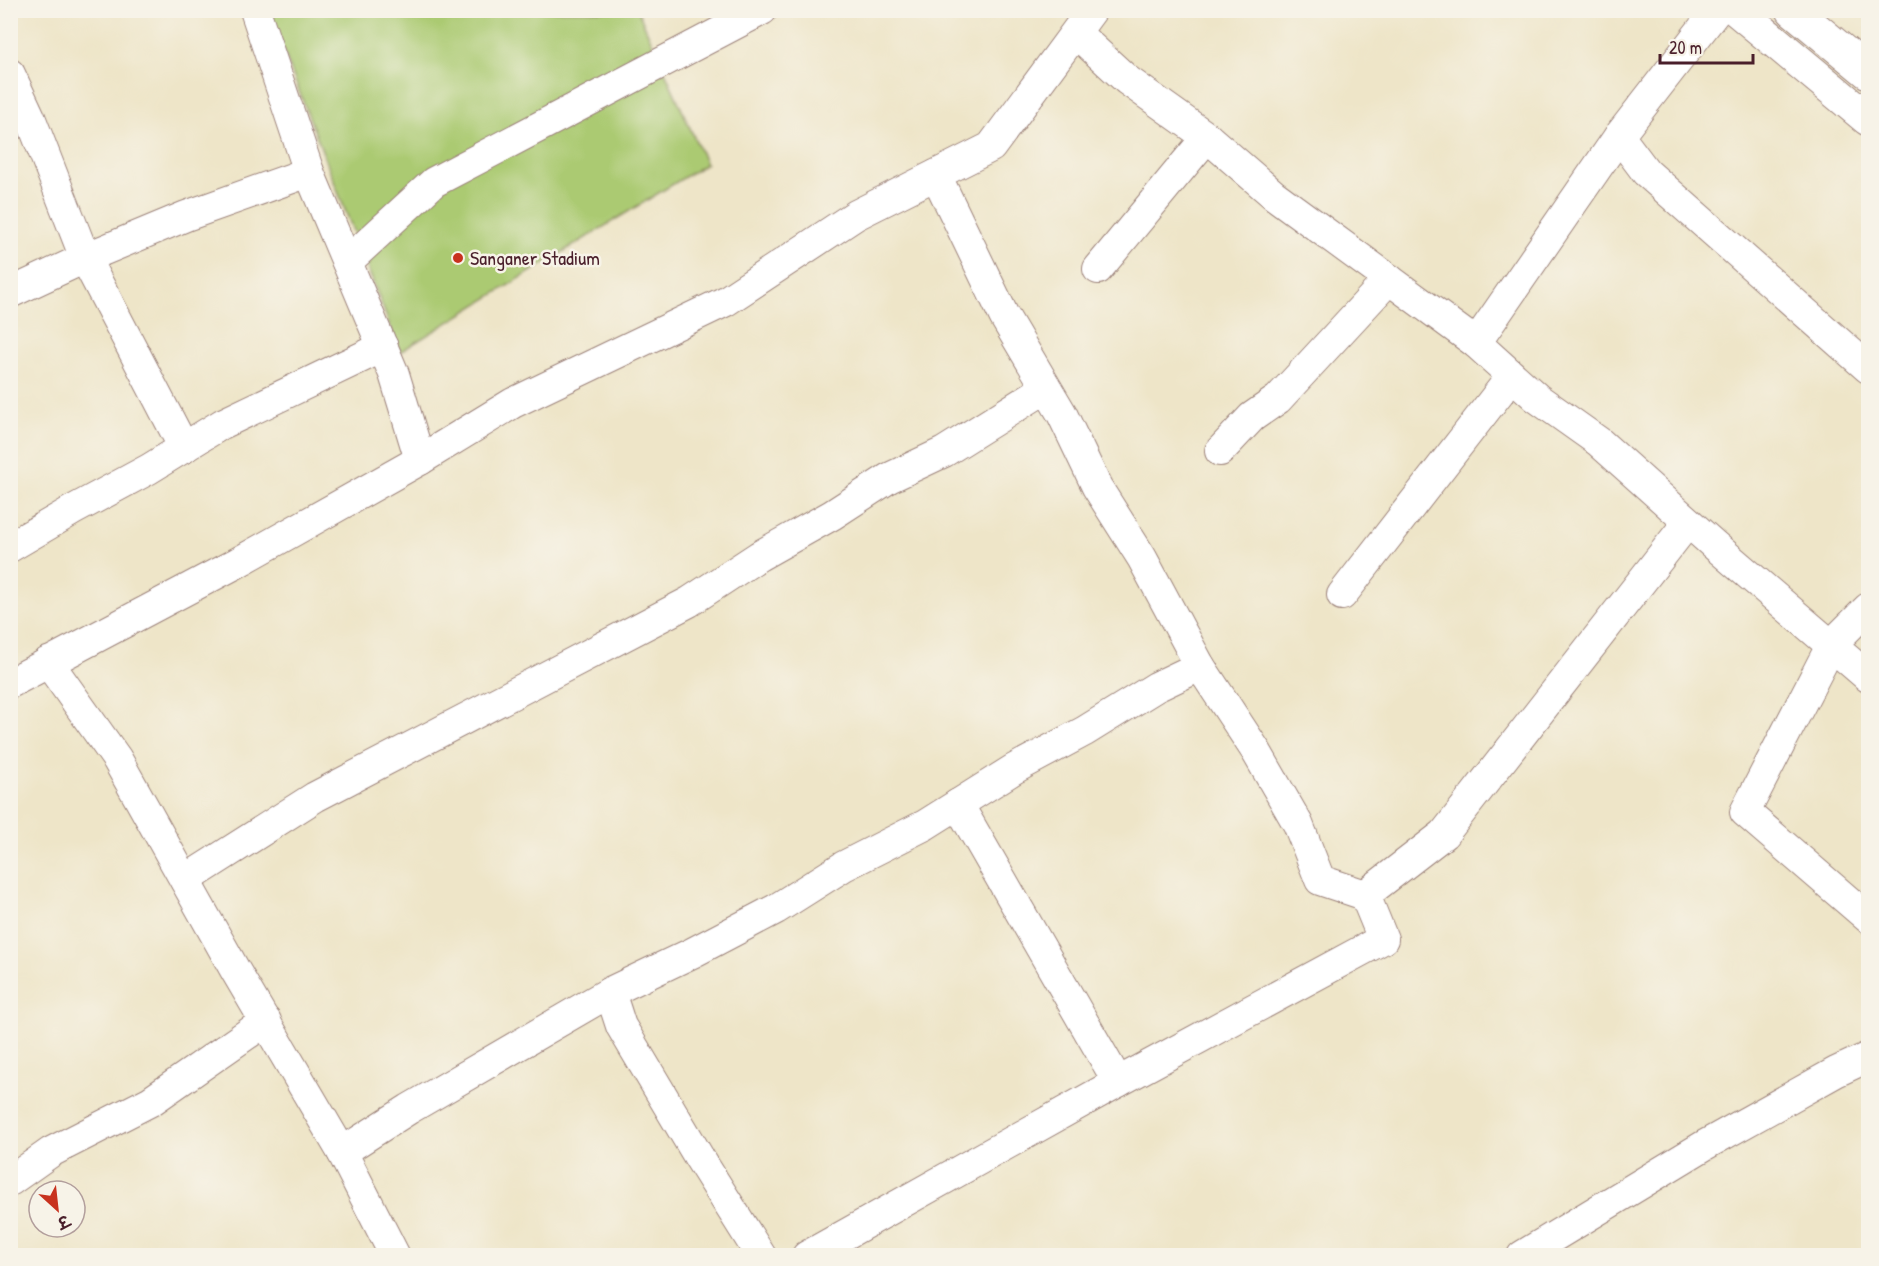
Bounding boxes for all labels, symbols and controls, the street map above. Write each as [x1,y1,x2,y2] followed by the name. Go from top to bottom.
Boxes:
[1660,27,1753,65] scale bar
[1669,35,1702,60] text: 20 m
[470,244,600,271] place label: Sanganer Stadium
[451,251,465,265] marker: Sanganer Stadium
[27,1179,87,1239] north arrow
[53,1209,75,1235] text: उ

